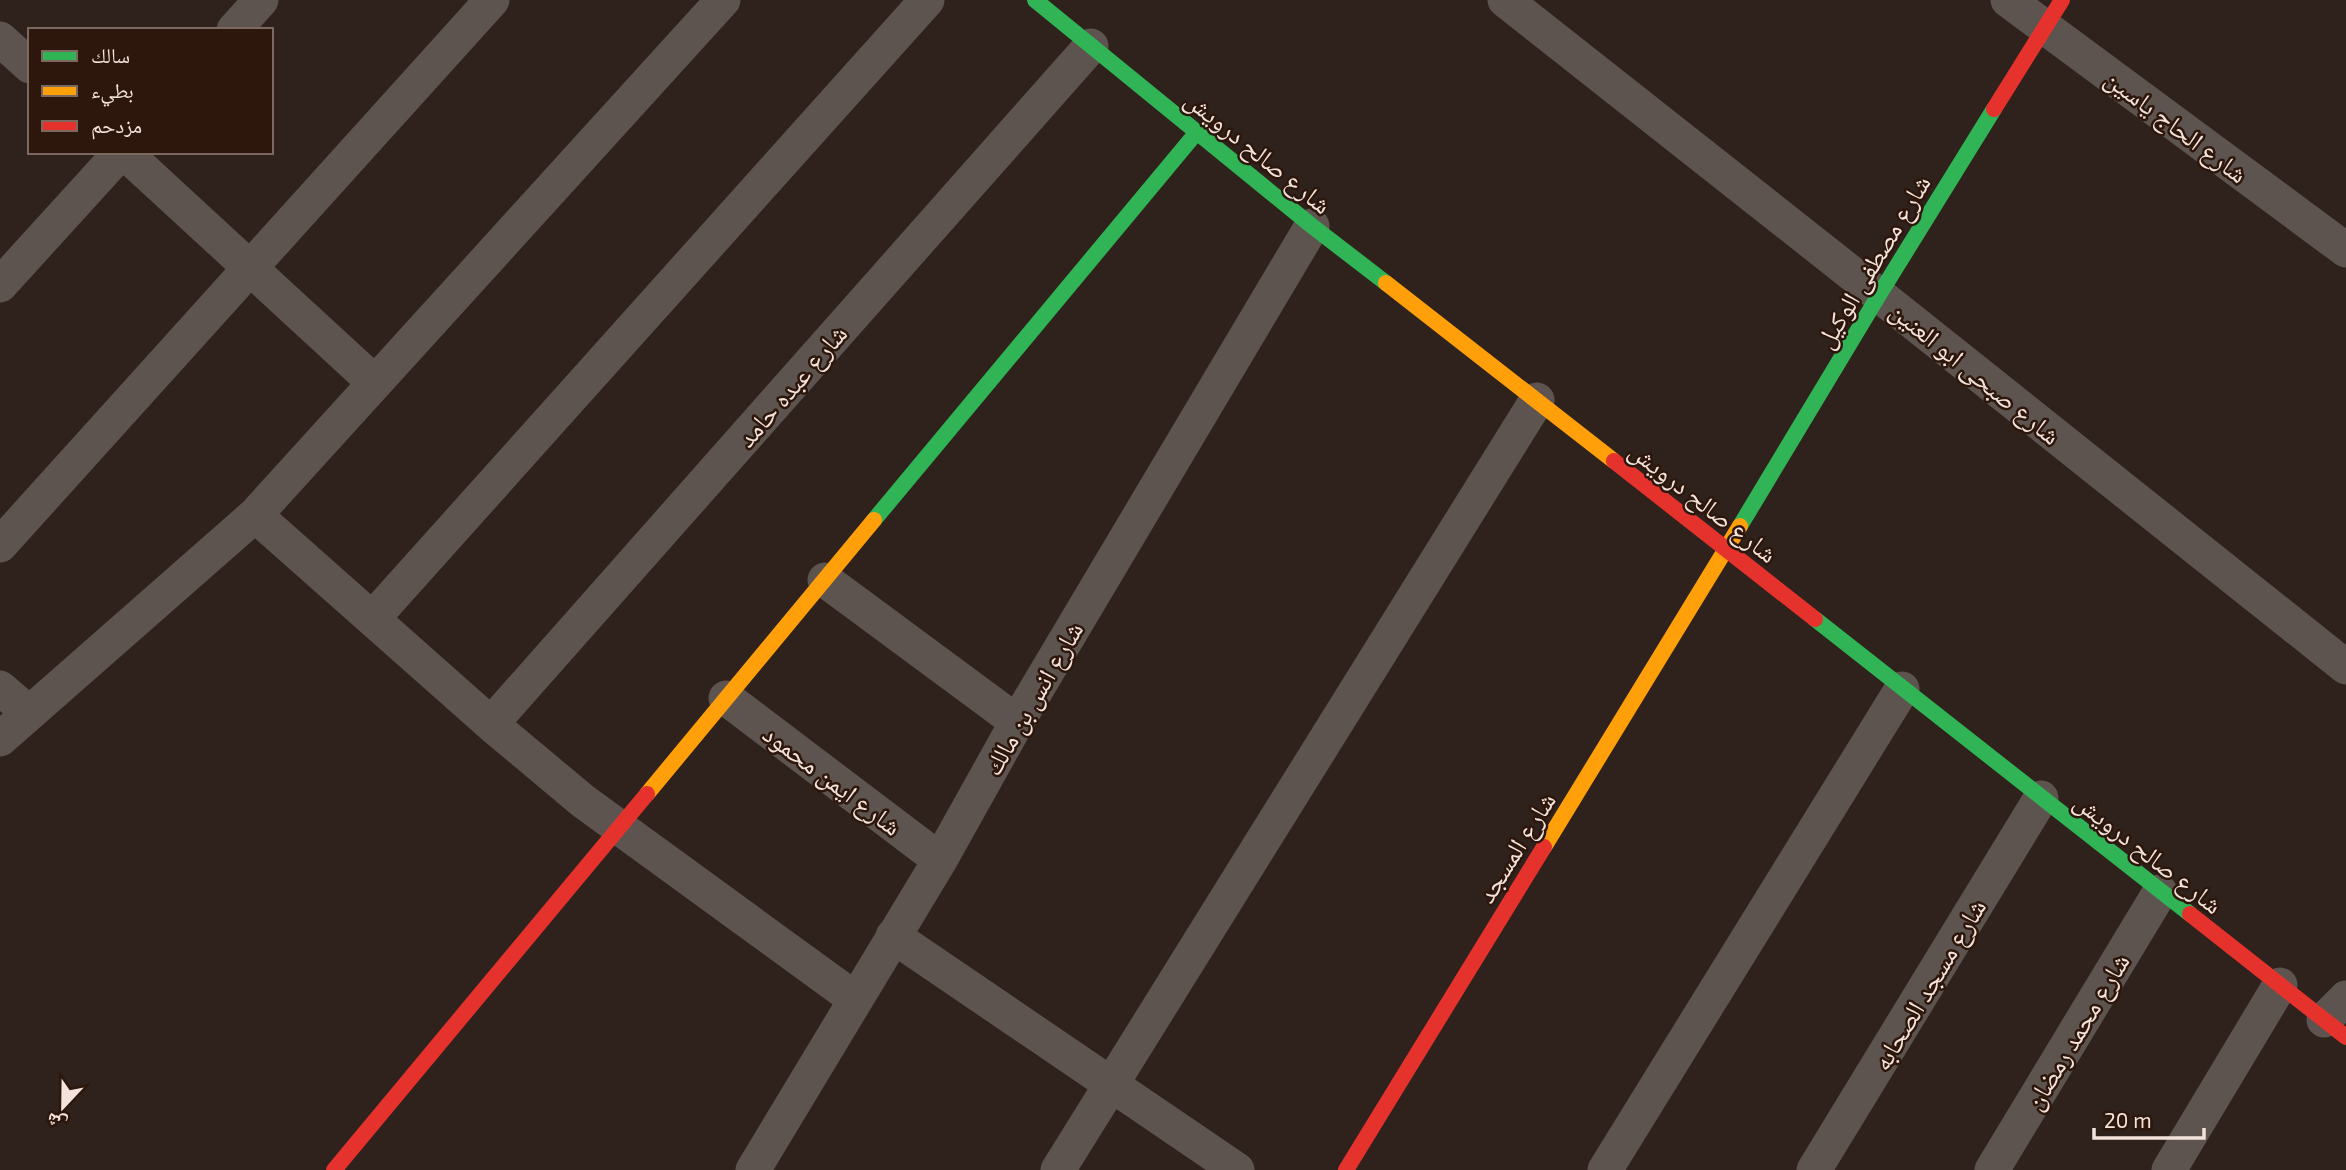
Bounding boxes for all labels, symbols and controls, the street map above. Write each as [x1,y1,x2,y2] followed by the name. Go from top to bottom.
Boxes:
[28,28,273,154] legend
[91,42,130,67] text: سالك
[2098,61,2254,190] street label: شارع الحاج ياسين
[91,77,134,107] text: بطيء
[1178,83,1338,222] street label: شارع صالح درويش
[91,112,142,140] text: مزدحم
[1808,169,1938,354] street label: شارع مصطفى الوكيل
[1883,294,2067,452] street label: شارع صبحى ابو العنين
[729,317,854,454] street label: شارع عبده حامد
[1622,434,1784,571] street label: شارع صالح درويش
[976,616,1090,781] street label: شارع انس بن مالك
[757,717,908,843] street label: شارع ايمن محمود
[2067,785,2229,922] street label: شارع صالح درويش
[1469,786,1563,909] street label: شارع المسجد
[1865,893,1993,1076] street label: شارع مسجد الصحابه
[2017,947,2137,1116] street label: شارع محمد رمضان
[28,1072,98,1142] north arrow
[2094,1096,2204,1140] scale bar
[2104,1107,2152,1132] text: 20 m
[43,1108,70,1138] text: ش

